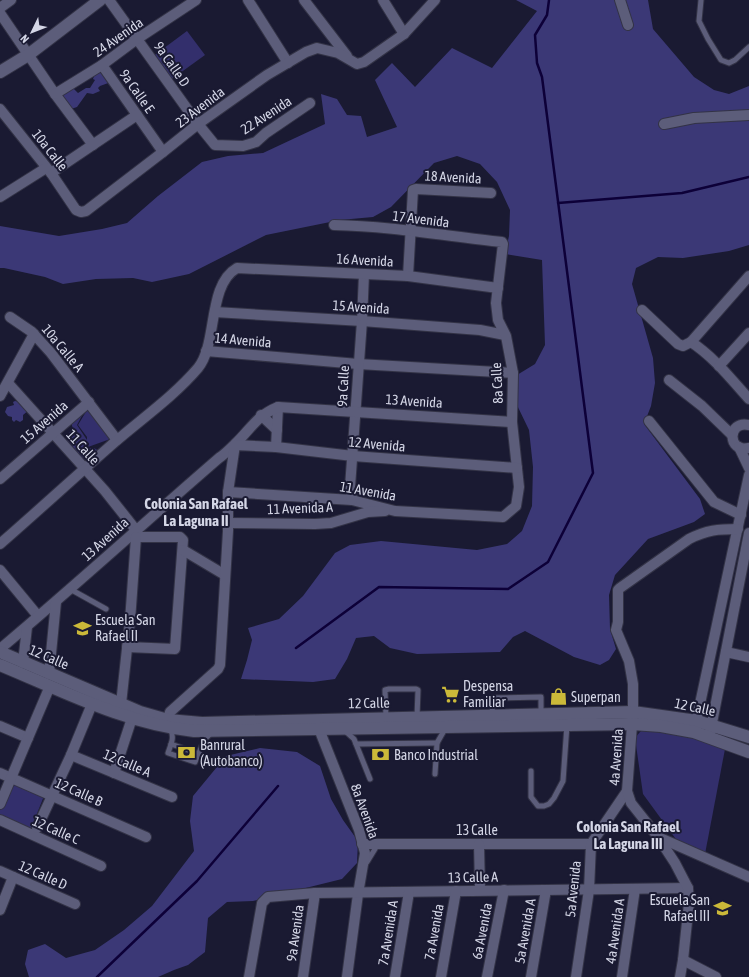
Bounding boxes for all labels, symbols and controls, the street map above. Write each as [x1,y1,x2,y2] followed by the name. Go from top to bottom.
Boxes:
[12,12,52,52] north arrow
[90,14,146,60] street label: 24 Avenida
[18,32,31,45] text: N
[151,38,193,90] street label: 9a Calle D
[116,66,158,116] street label: 9a Calle E
[172,83,228,131] street label: 23 Avenida
[238,93,294,137] street label: 22 Avenida
[29,126,71,174] street label: 10a Calle
[424,168,482,186] street label: 18 Avenida
[392,208,450,230] street label: 17 Avenida
[336,251,394,269] street label: 16 Avenida
[332,297,390,317] street label: 15 Avenida
[39,321,87,375] street label: 10a Calle A
[214,330,272,350] street label: 14 Avenida
[488,362,506,404] street label: 8a Calle
[334,365,352,407] street label: 9a Calle
[385,391,443,411] street label: 13 Avenida
[17,397,71,447] street label: 15 Avenida
[63,426,103,468] street label: 11 Calle
[348,434,406,454] street label: 12 Avenida
[339,478,397,504] street label: 11 Avenida
[144,495,249,529] district label: Colonia San Rafael La Laguna II
[267,499,333,517] street label: 11 Avenida A
[78,514,132,564] street label: 13 Avenida
[95,612,156,644] place label: Escuela San Rafael II
[72,618,92,638] school or university icon: Escuela San Rafael II
[27,642,71,672] street label: 12 Calle
[463,678,513,710] place label: Despensa Familiar
[440,684,460,704] supermarket icon: Despensa Familiar
[548,687,568,707] shop icon: Superpan
[571,689,621,705] place label: Superpan
[348,695,390,711] street label: 12 Calle
[673,695,717,719] street label: 12 Calle
[606,728,626,786] street label: 4a Avenida
[200,737,263,769] place label: Banrural (Autobanco)
[177,743,197,763] bank icon: Banrural (Autobanco)
[371,745,391,765] bank icon: Banco Industrial
[101,746,153,780] street label: 12 Calle A
[394,747,478,763] place label: Banco Industrial
[53,775,105,810] street label: 12 Calle B
[348,781,382,841] street label: 8a Avenida
[30,813,83,848] street label: 12 Calle C
[576,818,681,852] district label: Colonia San Rafael La Laguna III
[456,822,498,838] street label: 13 Calle
[16,857,70,893] street label: 12 Calle D
[562,860,584,918] street label: 5a Avenida
[448,869,498,885] street label: 13 Calle A
[649,892,710,924] place label: Escuela San Rafael III
[511,897,539,965] street label: 5a Avenida A
[602,897,628,965] street label: 4a Avenida A
[713,898,733,918] school or university icon: Escuela San Rafael III
[375,899,401,967] street label: 7a Avenida A
[469,901,495,961] street label: 6a Avenida
[421,903,447,961] street label: 7a Avenida
[283,904,307,962] street label: 9a Avenida

